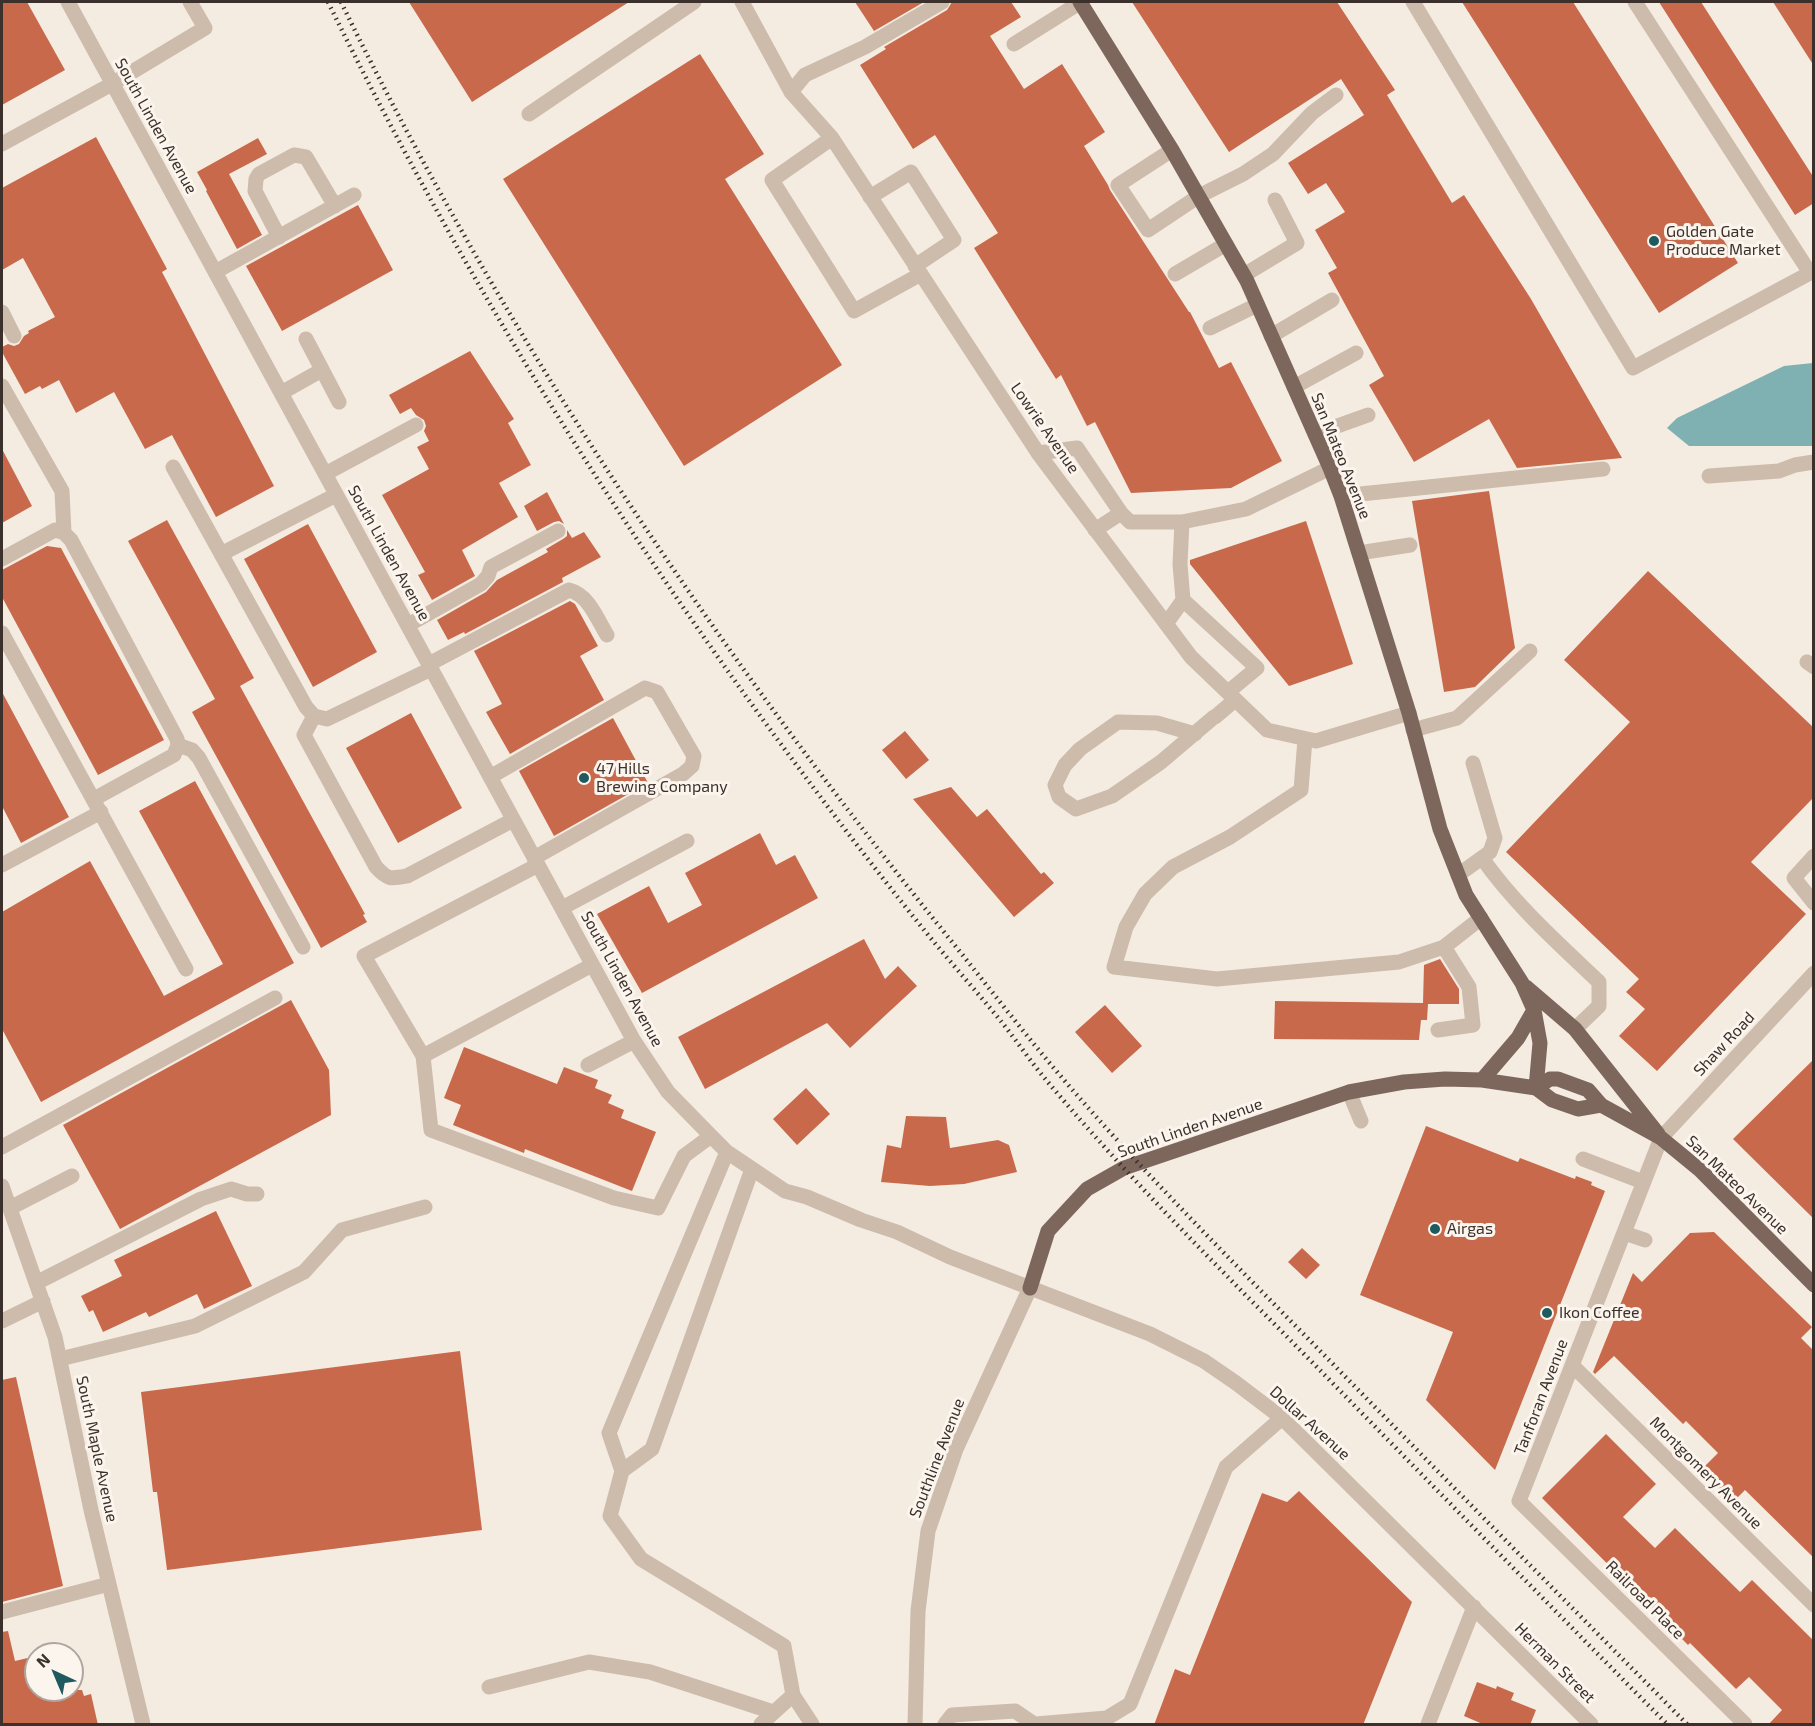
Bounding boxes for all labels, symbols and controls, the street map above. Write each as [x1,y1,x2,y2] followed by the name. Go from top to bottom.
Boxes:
[111,55,201,197] street label: South Linden Avenue
[1666,222,1781,260] place label: Golden Gate Produce Market
[1647,234,1661,248] marker: Golden Gate Produce Market
[1007,379,1083,477] street label: Lowrie Avenue
[1307,390,1375,522] street label: San Mateo Avenue
[344,482,434,624] street label: South Linden Avenue
[596,759,728,797] place label: 47 Hills Brewing Company
[577,771,591,785] marker: 47 Hills Brewing Company
[577,908,667,1050] street label: South Linden Avenue
[1689,1008,1759,1080] street label: Shaw Road
[1115,1094,1265,1162] street label: South Linden Avenue
[1682,1131,1792,1239] street label: San Mateo Avenue
[1447,1219,1493,1239] place label: Airgas
[1428,1222,1442,1236] marker: Airgas
[1559,1303,1640,1323] place label: Ikon Coffee
[1540,1306,1554,1320] marker: Ikon Coffee
[1510,1336,1572,1458] street label: Tanforan Avenue
[72,1374,122,1524] street label: South Maple Avenue
[1266,1382,1354,1464] street label: Dollar Avenue
[905,1396,969,1520] street label: Southline Avenue
[1646,1413,1766,1533] street label: Montgomery Avenue
[1602,1557,1688,1643] street label: Railroad Place
[1511,1619,1599,1707] street label: Herman Street
[24,1642,84,1702] north arrow
[32,1649,53,1671] text: N

